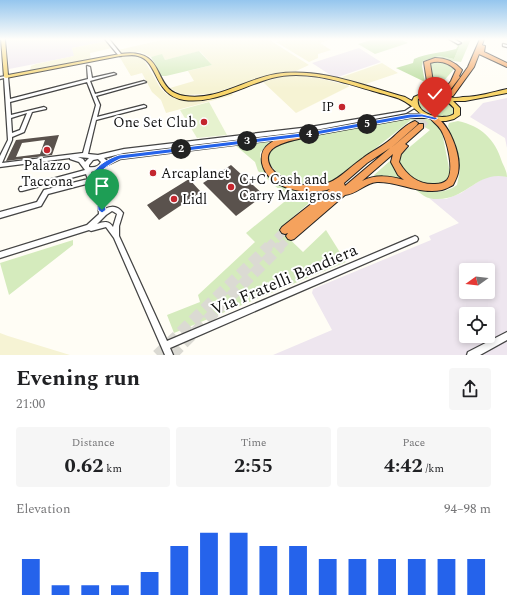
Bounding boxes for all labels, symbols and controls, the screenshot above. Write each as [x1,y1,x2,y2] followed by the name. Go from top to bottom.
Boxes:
[418,77,452,118] pin
[424,83,446,105] icon: check
[322,98,334,117] place label: IP
[337,102,347,112] marker: IP
[113,112,196,133] place label: One Set Club
[357,114,377,134] pin: 5
[364,115,370,132] text: 5
[199,117,209,127] marker: One Set Club
[299,124,319,144] pin: 4
[306,125,312,142] text: 4
[237,131,257,151] pin: 3
[244,132,250,149] text: 3
[171,139,191,159] pin: 2
[178,140,184,157] text: 2
[42,145,52,155] marker: Palazzo Taccona
[21,155,73,192] place label: Palazzo Taccona
[161,163,229,184] place label: Arcaplanet
[148,168,158,178] marker: Arcaplanet
[85,169,119,210] pin
[239,169,341,206] place label: C+C Cash and Carry Maxigross
[91,175,113,197] icon: arrive
[226,182,236,192] marker: C+C Cash and Carry Maxigross
[182,189,207,210] place label: Lidl
[169,194,179,204] marker: Lidl
[207,237,362,323] street label: Via Fratelli Bandiera
[459,263,495,299] north arrow
[459,263,495,343] map controls
[459,307,495,343] button: locate
[16,362,140,395] text: Evening run
[449,368,491,410] button: share
[16,394,45,414] text: 21:00
[72,434,115,451] text: Distance
[241,434,266,451] text: Time
[402,434,425,451] text: Pace
[64,451,104,481] text: 0.62
[234,451,273,481] text: 2:55
[384,451,423,481] text: 4:42
[104,460,122,477] text: km
[423,460,444,477] text: /km
[16,499,70,519] text: Elevation
[444,499,491,519] text: 94–98 m

